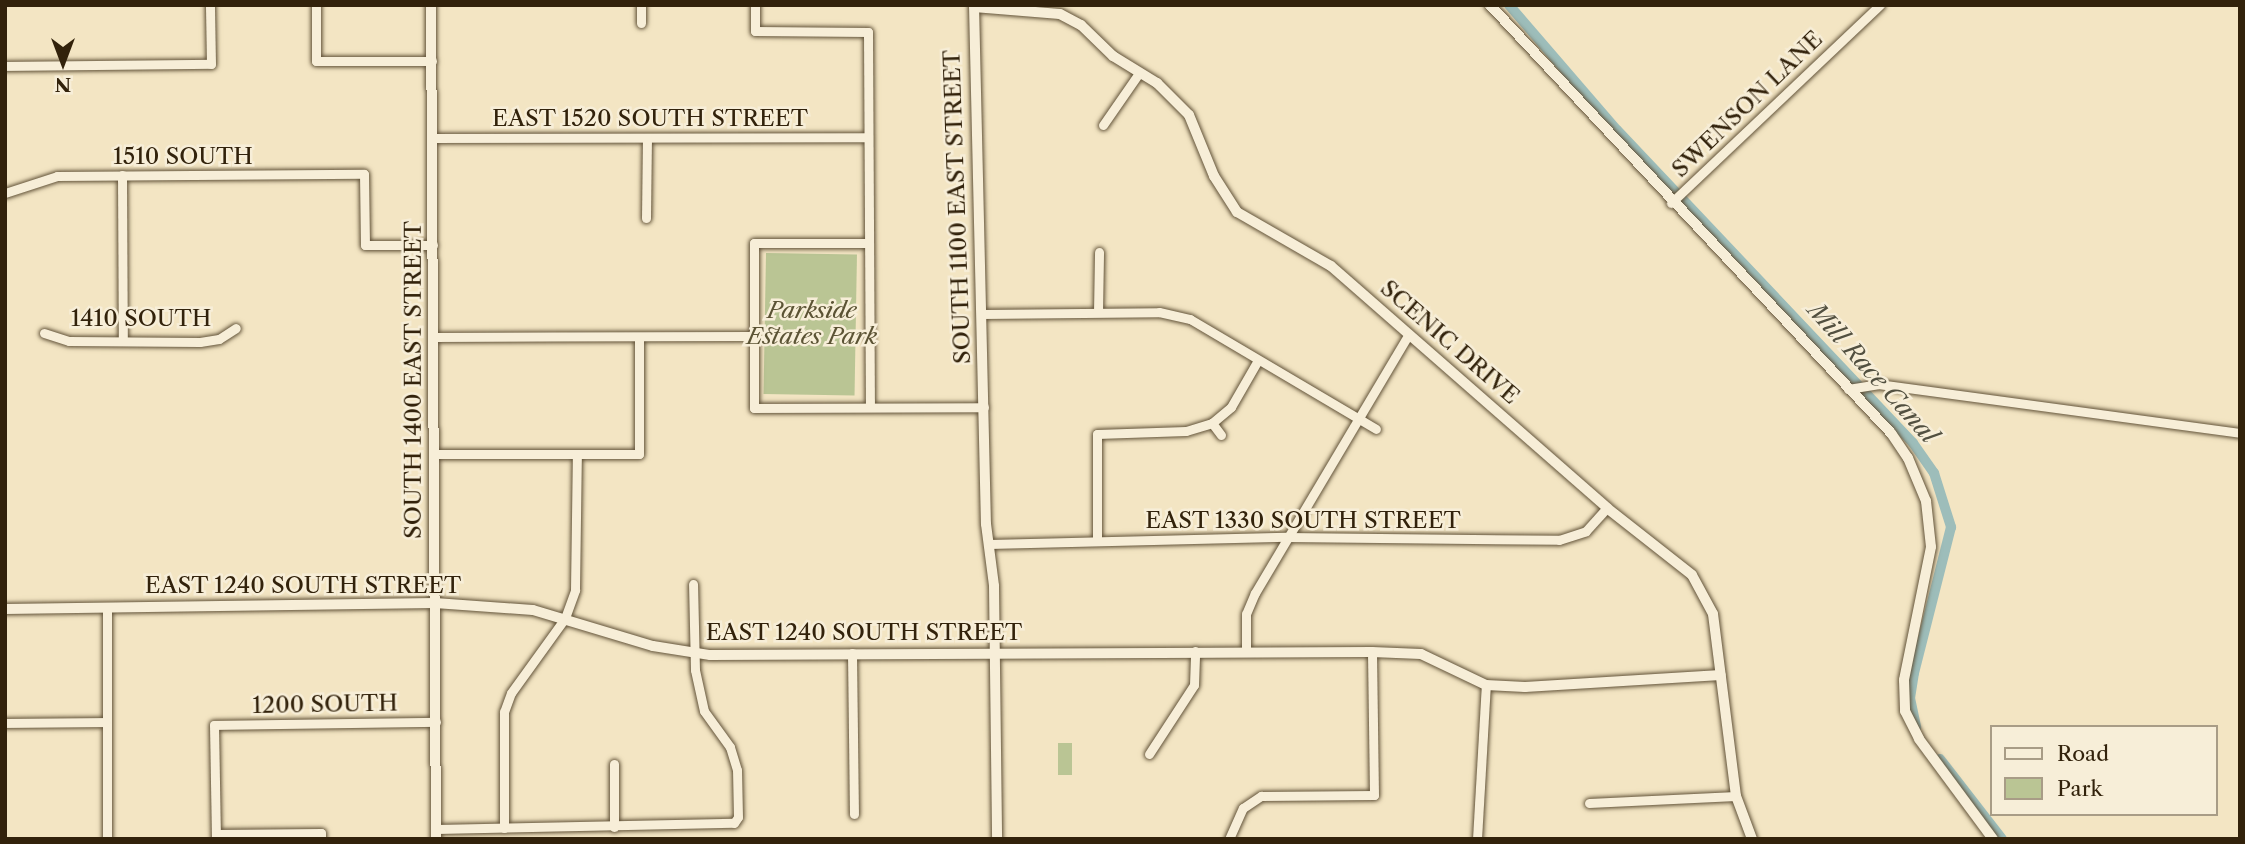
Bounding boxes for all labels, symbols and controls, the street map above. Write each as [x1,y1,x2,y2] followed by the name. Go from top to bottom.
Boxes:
[1666,25,1828,183] street label: SWENSON LANE
[28,28,98,98] north arrow
[938,49,976,365] street label: SOUTH 1100 EAST STREET
[55,73,71,96] text: N
[492,104,808,132] street label: EAST 1520 SOUTH STREET
[113,142,253,170] street label: 1510 SOUTH
[399,221,427,539] street label: SOUTH 1400 EAST STREET
[1375,274,1525,410] street label: SCENIC DRIVE
[747,296,877,350] park label: Parkside Estates Park
[1802,297,1944,449] water label: Mill Race Canal
[71,304,211,332] street label: 1410 SOUTH
[1145,506,1461,534] street label: EAST 1330 SOUTH STREET
[144,571,462,599] street label: EAST 1240 SOUTH STREET
[705,618,1023,646] street label: EAST 1240 SOUTH STREET
[252,689,398,719] street label: 1200 SOUTH
[1990,725,2217,816] legend
[2057,741,2109,766] text: Road
[2057,776,2103,801] text: Park

